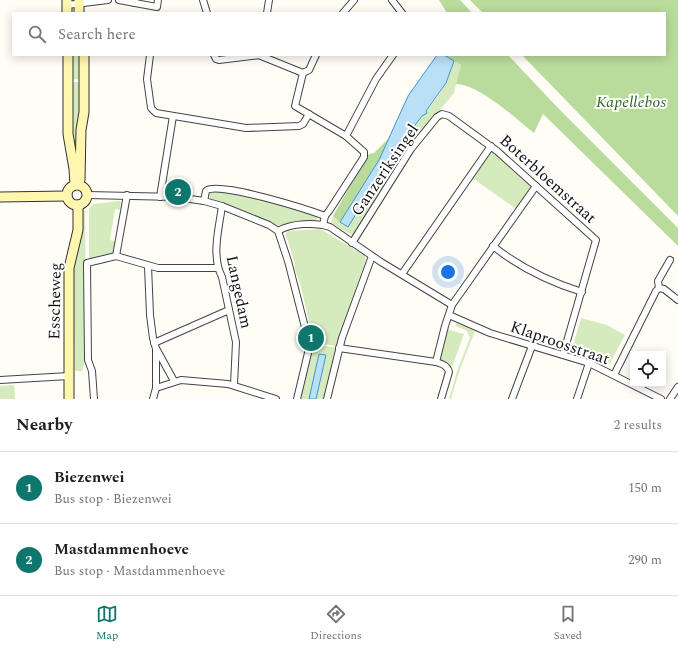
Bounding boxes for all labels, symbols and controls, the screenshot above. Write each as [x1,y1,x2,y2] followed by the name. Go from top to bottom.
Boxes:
[12,12,666,56] search box
[26,23,48,45] icon: search
[58,23,136,46] text: Search here
[596,90,666,114] park label: Kapellebos
[345,119,425,221] street label: Ganzeriksingel
[494,129,602,229] street label: Boterbloemstraat
[165,177,191,207] pin: 2
[220,253,258,331] street label: Langedam
[42,262,68,340] street label: Esscheweg
[438,262,458,282] your location
[507,315,613,371] street label: Klaproosstraat
[298,323,324,353] pin: 1
[630,351,666,387] map controls
[630,351,666,387] button: locate
[16,412,72,438] text: Nearby
[614,415,662,435] text: 2 results
[54,466,125,489] text: Biezenwei
[25,478,33,498] text: 1
[628,478,662,498] text: 150 m
[54,489,172,509] text: Bus stop · Biezenwei
[54,538,189,561] text: Mastdammenhoeve
[25,550,33,570] text: 2
[628,550,662,570] text: 290 m
[54,561,225,581] text: Bus stop · Mastdammenhoeve
[96,603,118,644] tab: Map
[310,603,362,644] tab: Directions
[554,603,582,644] tab: Saved

